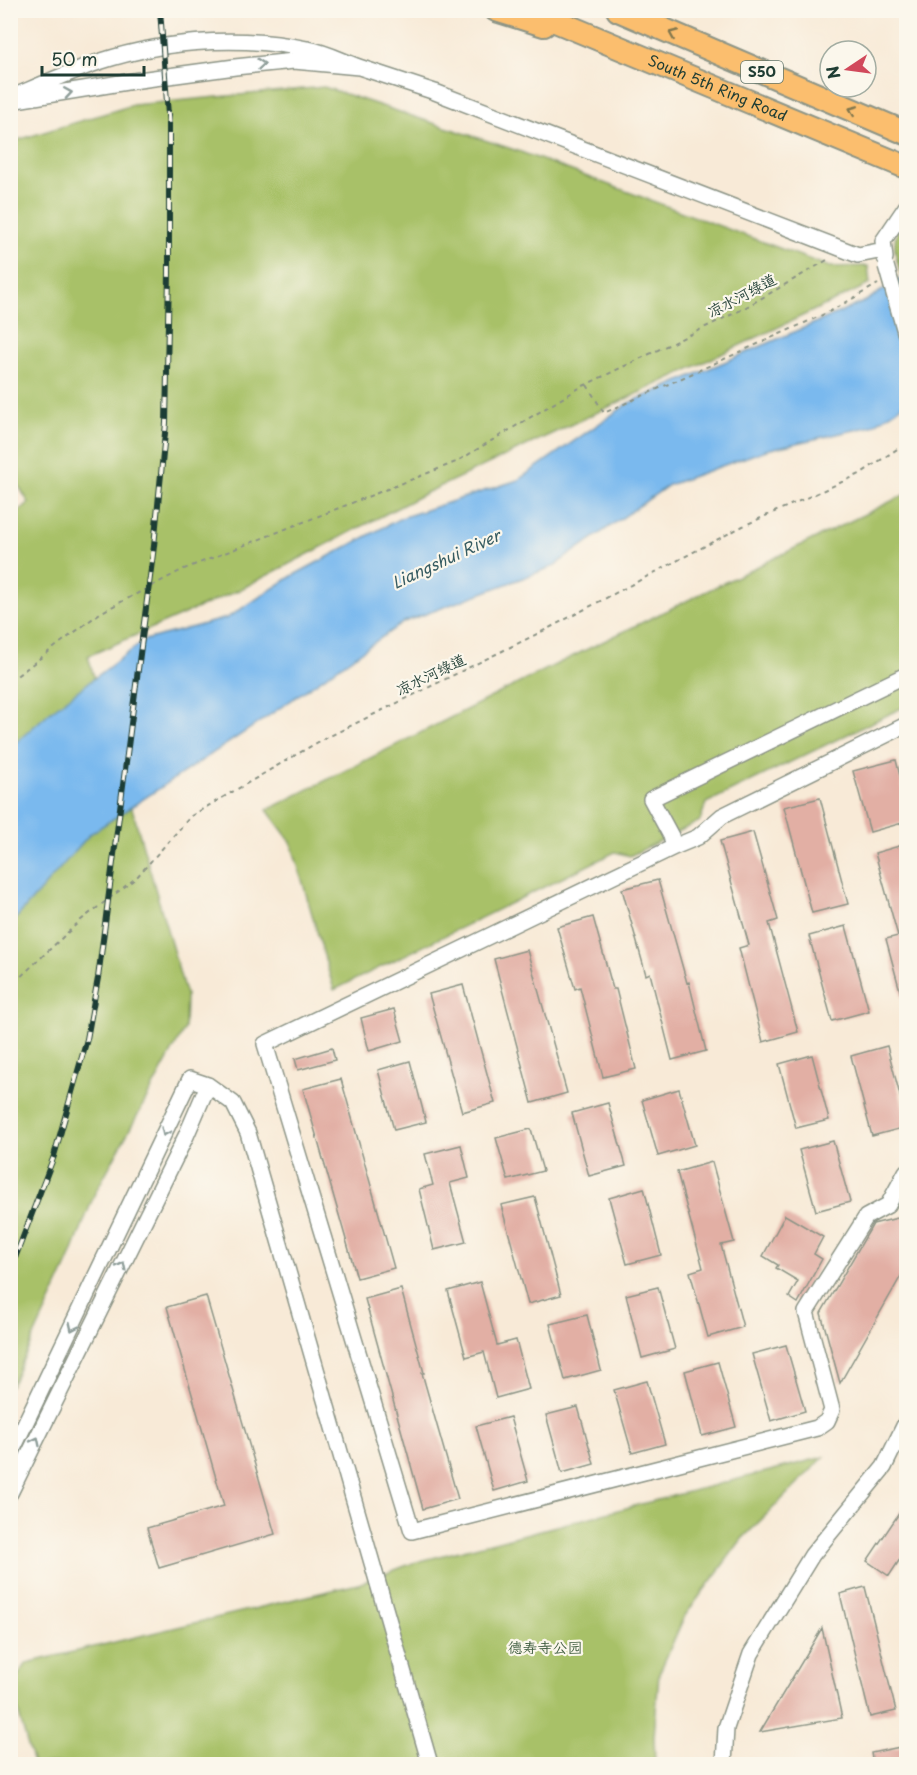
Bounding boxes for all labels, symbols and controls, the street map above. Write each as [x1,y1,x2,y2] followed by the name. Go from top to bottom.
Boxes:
[668,29,679,41] one-way arrow
[42,39,144,77] scale bar
[818,39,878,99] north arrow
[51,45,98,72] text: 50 m
[645,48,791,126] street label: South 5th Ring Road
[257,58,266,71] one-way arrow
[741,61,783,83] road number: S50
[819,64,846,81] text: N
[64,87,73,99] one-way arrow
[848,105,859,117] one-way arrow
[703,267,780,322] street label: 凉水河绿道
[388,521,506,594] water label: Liangshui River
[392,647,469,700] street label: 凉水河绿道
[161,1126,173,1137] one-way arrow
[115,1261,126,1272] one-way arrow
[68,1321,80,1332] one-way arrow
[29,1436,41,1447] one-way arrow
[507,1635,583,1658] park label: 德寿寺公园

